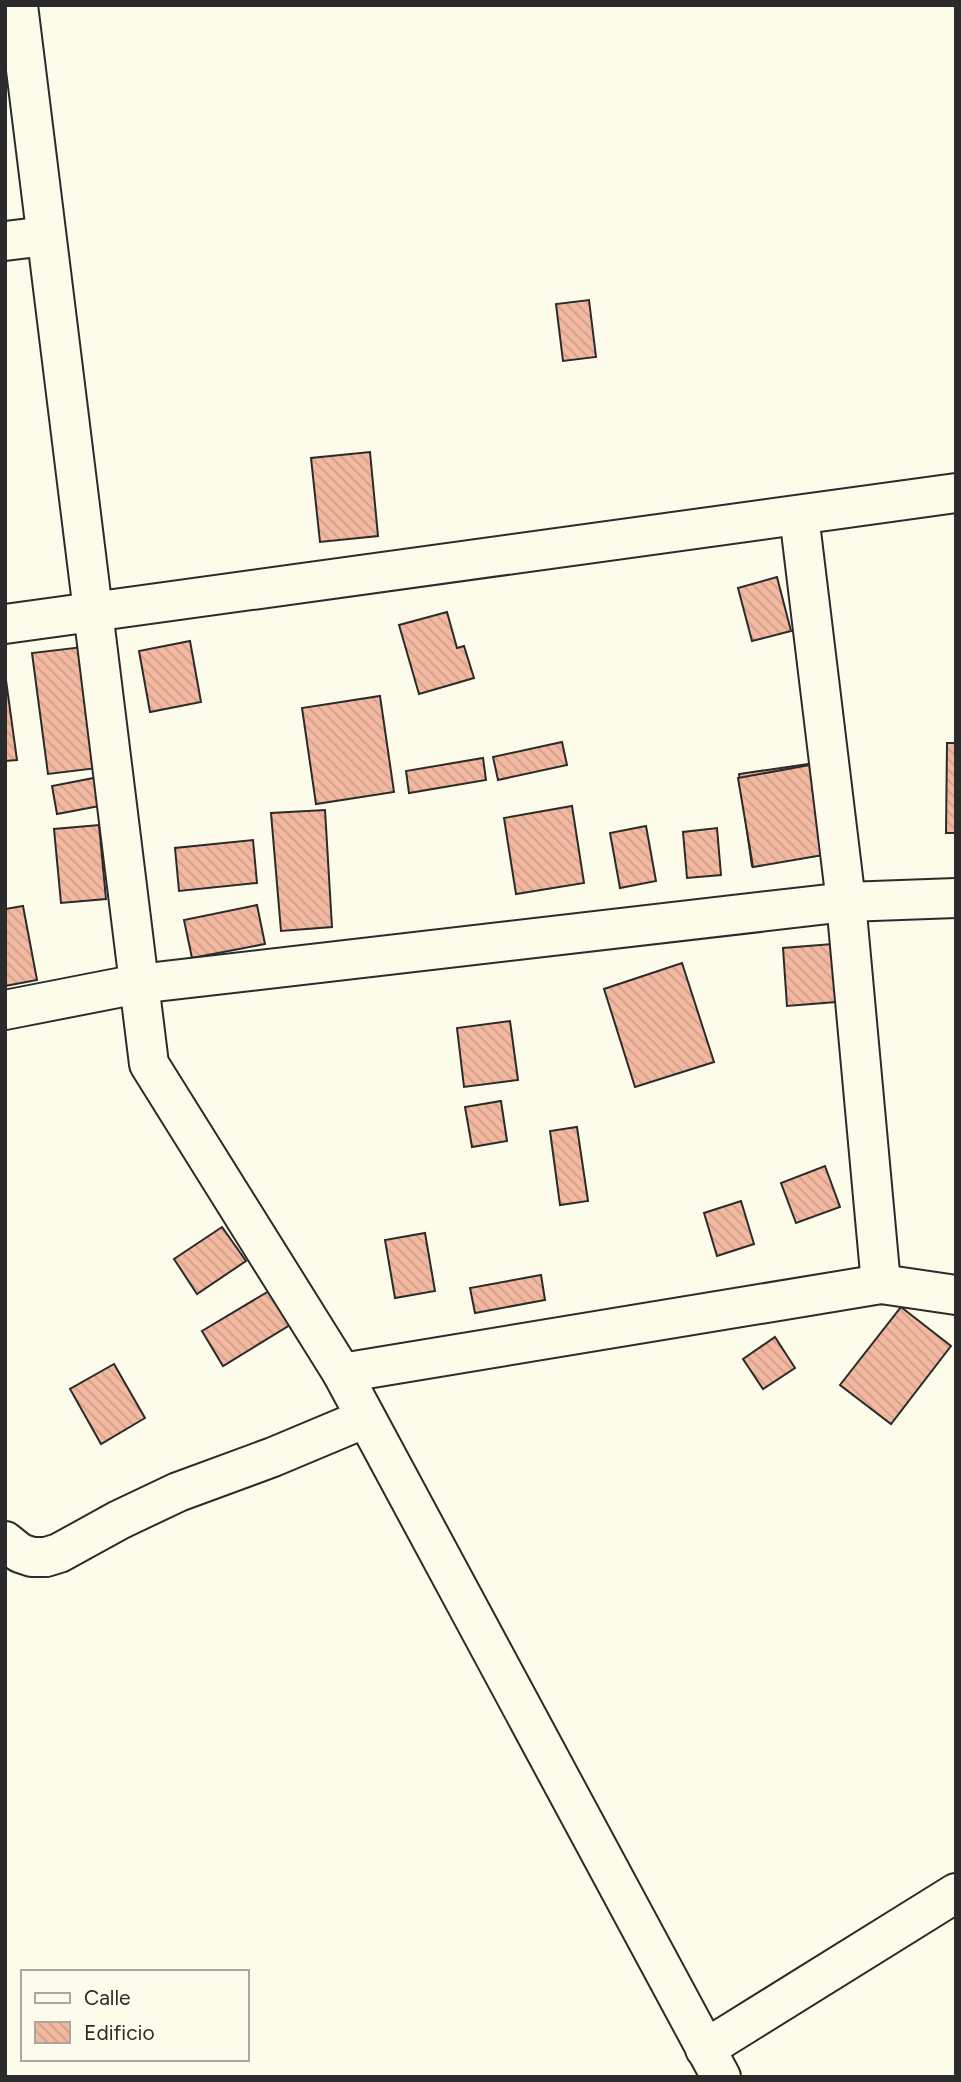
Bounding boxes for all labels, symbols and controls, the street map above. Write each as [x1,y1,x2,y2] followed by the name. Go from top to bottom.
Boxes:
[21,1970,248,2061] legend
[84,1985,131,2010] text: Calle
[84,2020,155,2045] text: Edificio

